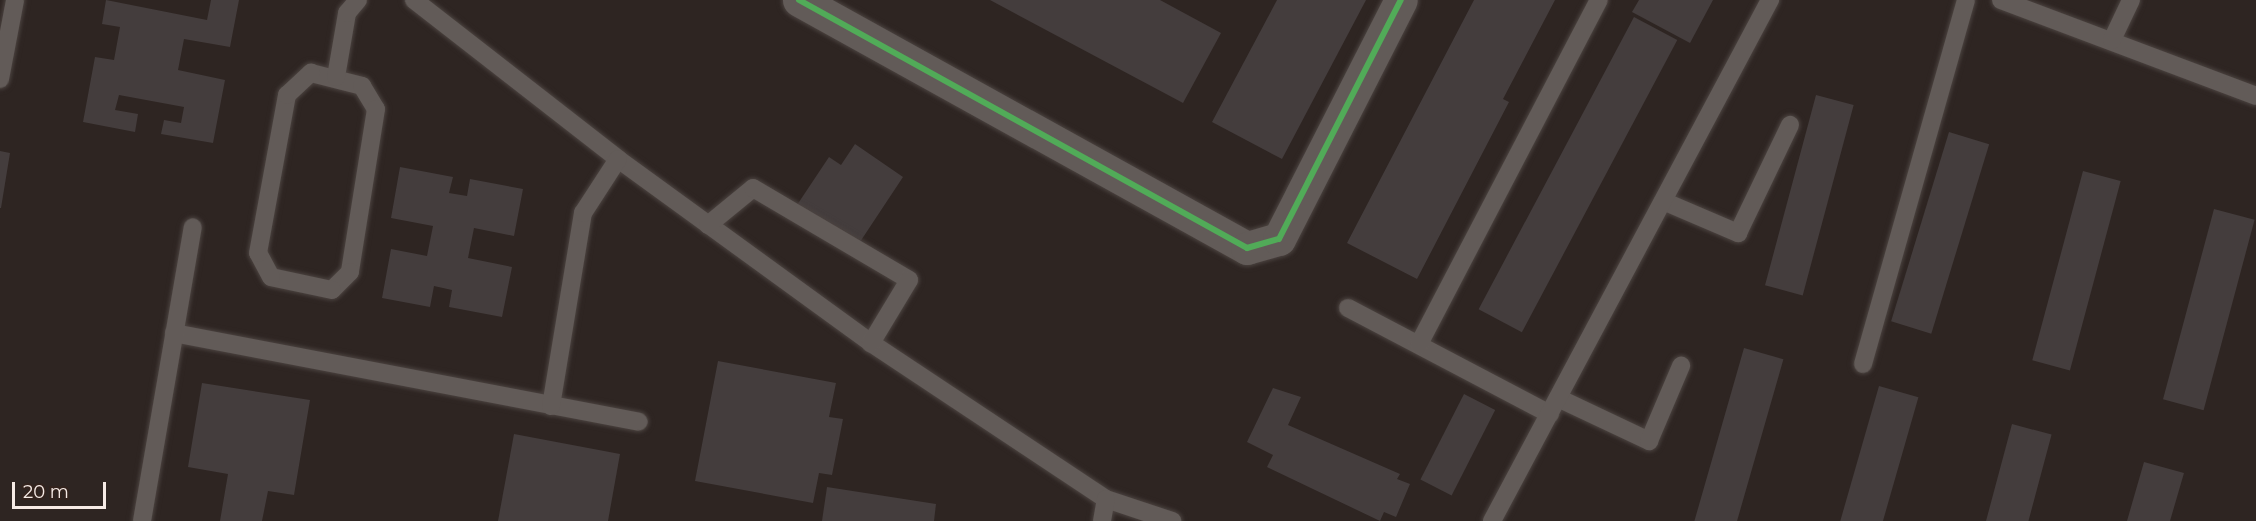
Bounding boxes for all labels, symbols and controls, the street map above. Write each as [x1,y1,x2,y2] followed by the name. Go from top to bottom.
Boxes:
[15,470,110,508] scale bar
[23,481,69,503] text: 20 m

